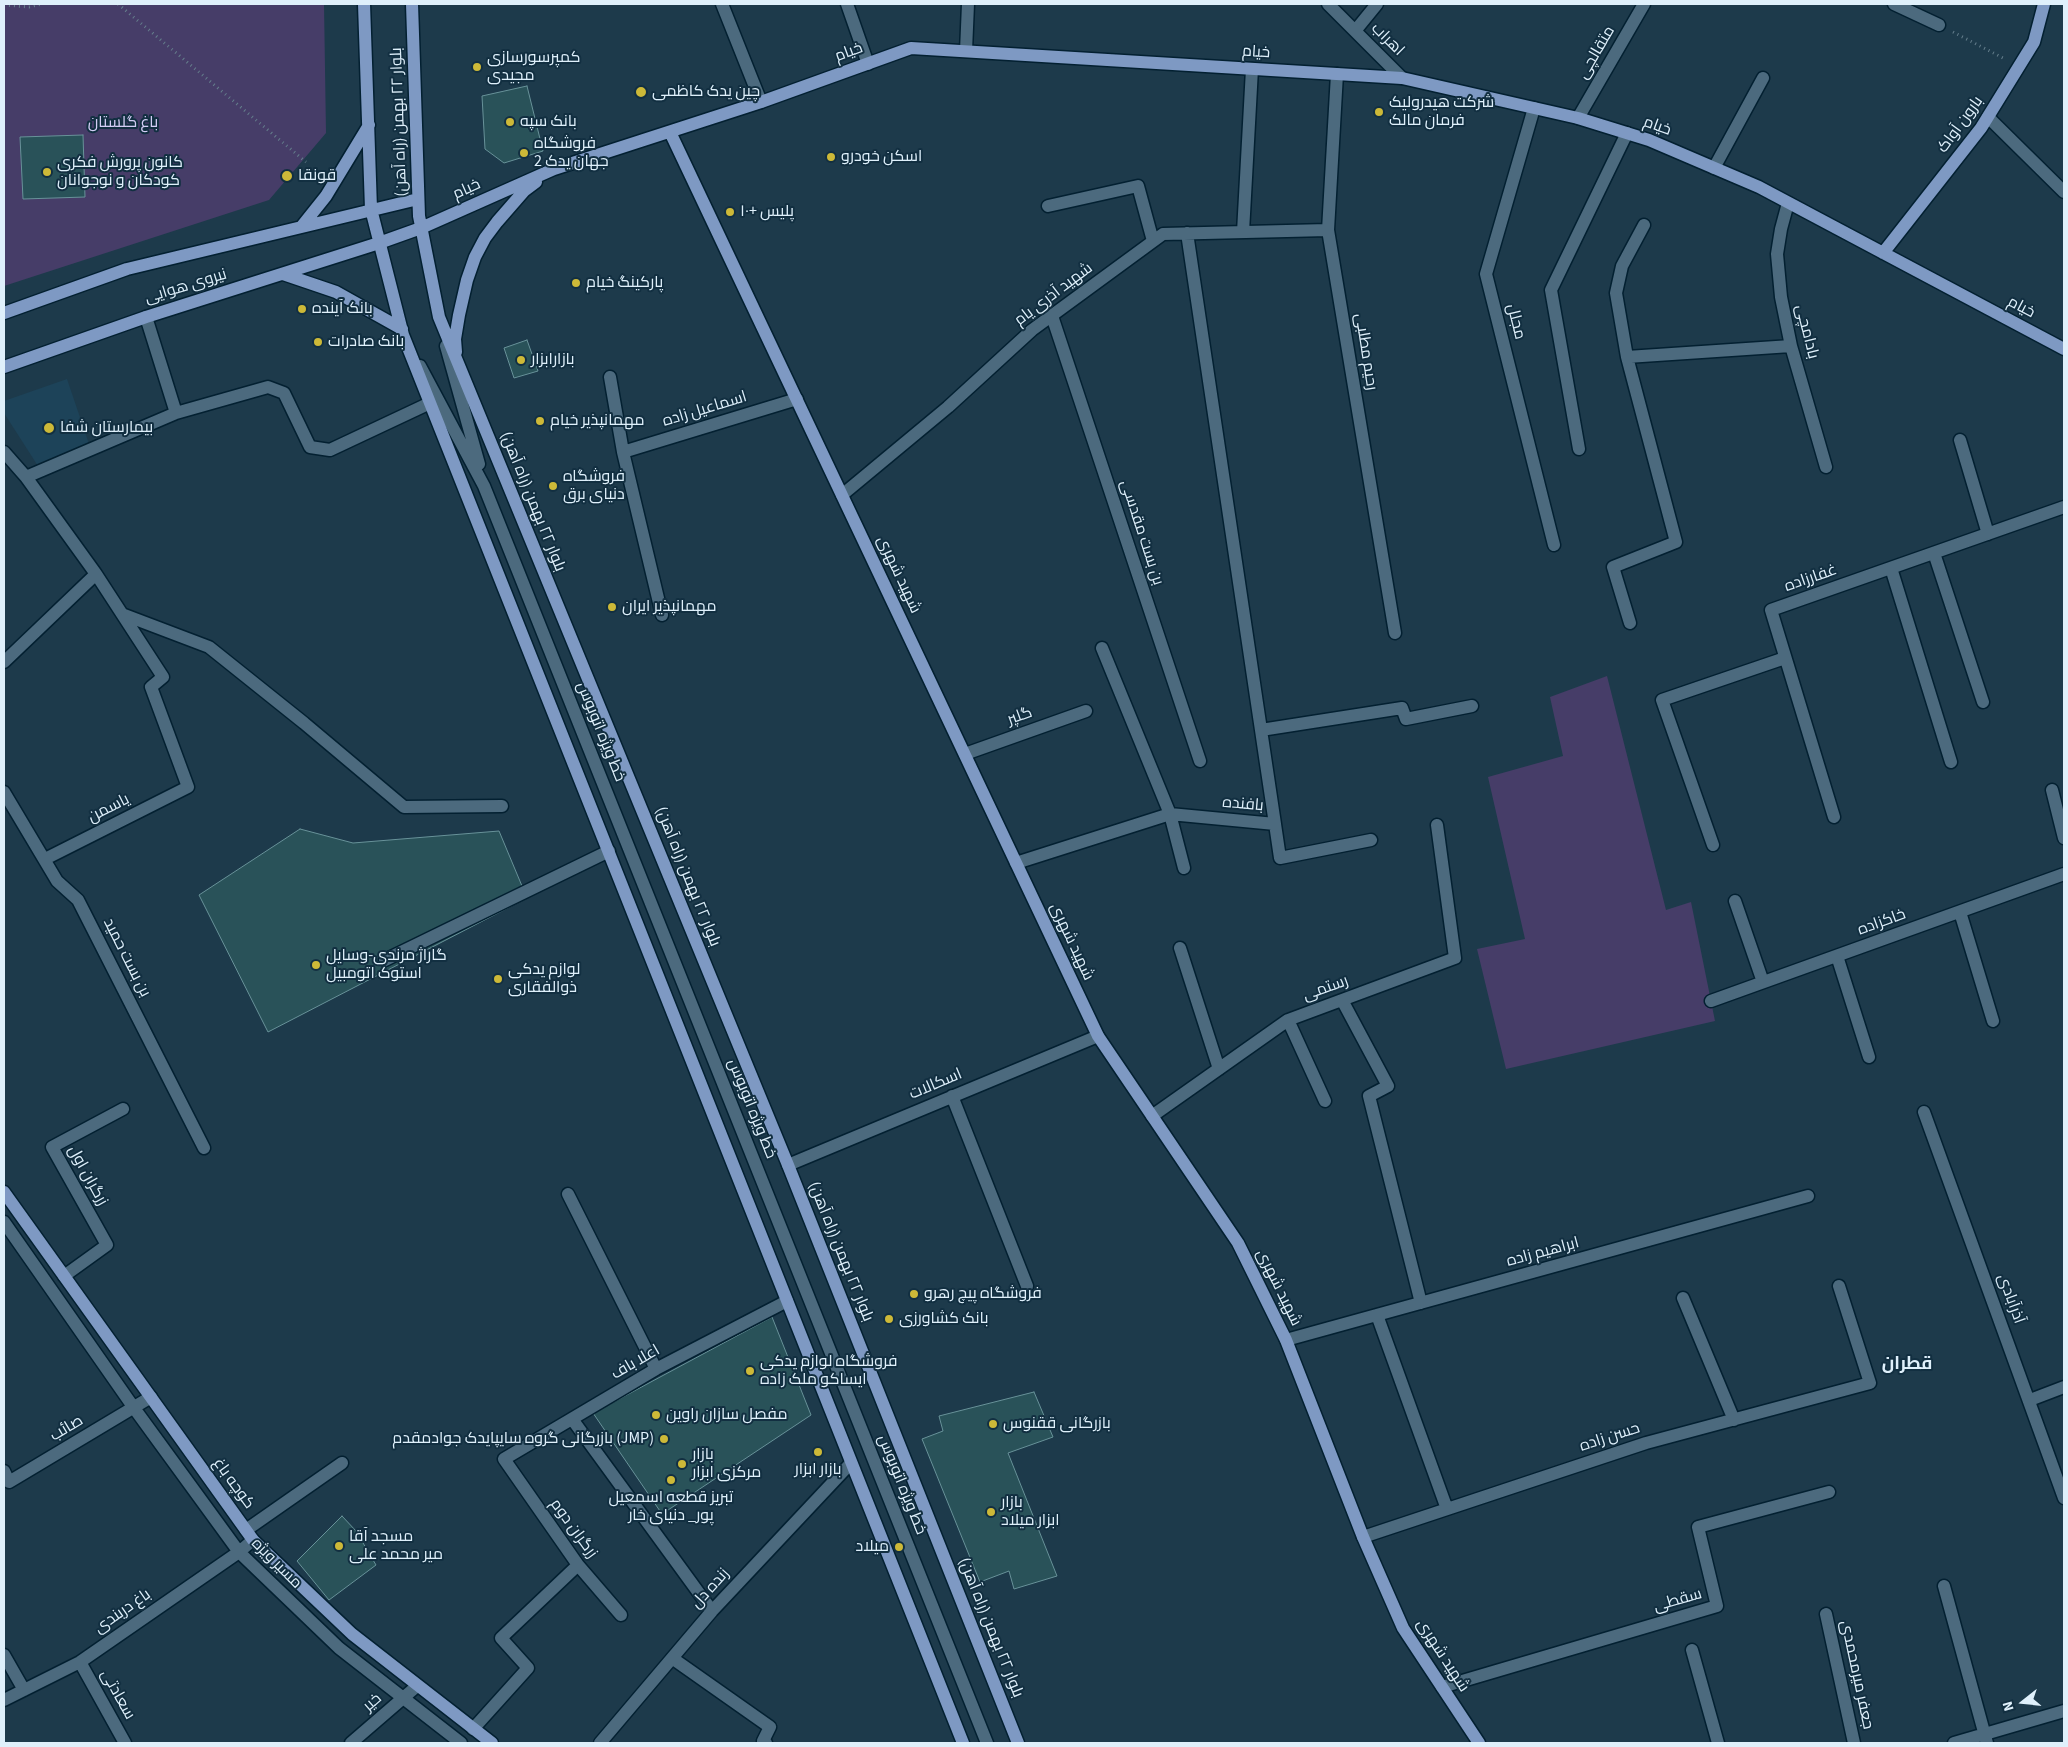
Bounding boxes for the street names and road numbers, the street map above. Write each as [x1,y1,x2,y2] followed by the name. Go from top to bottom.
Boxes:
[1366,19,1408,61] street label: اهراب
[1574,23,1620,83] street label: متقالچی
[832,39,866,67] street label: خیام
[1241,42,1271,64] street label: خیام
[388,47,412,197] street label: بلوار ۲۲ بهمن (راه آهن)
[1934,93,1988,157] street label: بارون آواک
[1640,113,1674,141] street label: خیام
[450,175,484,205] street label: خیام
[1011,259,1097,331] street label: شهید آذری یام
[143,265,229,309] street label: نیروی هوایی
[2004,293,2038,323] street label: خیام
[1501,302,1529,342] street label: مجلل
[1790,303,1822,361] street label: بادامچی
[1349,312,1381,392] street label: رحیم مطلبی
[660,388,750,432] street label: اسماعیل زاده
[495,429,569,575] street label: بلوار ۲۲ بهمن (راه آهن)
[1115,478,1167,588] street label: بن بست مقدسی
[872,533,924,617] street label: شهید شهری
[1782,561,1840,597] street label: غفارزاده
[571,679,629,785] street label: خط ویژه اتوبوس
[1005,704,1035,730] street label: گلپر
[85,790,133,828] street label: یاسمن
[1222,794,1264,816] street label: بافنده
[650,804,724,950] street label: بلوار ۲۲ بهمن (راه آهن)
[1045,900,1097,984] street label: شهید شهری
[1855,905,1909,941] street label: خاکزاده
[98,915,154,1001] street label: بن بست حمید
[1301,972,1351,1006] street label: رستمی
[722,1056,780,1162] street label: خط ویژه اتوبوس
[907,1065,965,1105] street label: اسکالات
[63,1143,111,1209] street label: زرگران اول
[803,1179,877,1325] street label: بلوار ۲۲ بهمن (راه آهن)
[1505,1234,1581,1272] street label: ابراهیم زاده
[1251,1246,1305,1330] street label: شهید شهری
[1992,1271,2028,1327] street label: آذرآبادی
[608,1341,664,1385] street label: اعلا باف
[47,1412,87,1446] street label: صائب
[1577,1419,1643,1457] street label: حسن زاده
[872,1432,930,1538] street label: خط ویژه اتوبوس
[208,1455,258,1513] street label: کوچه باغ
[545,1496,601,1562] street label: زرگران دوم
[247,1535,305,1593] street label: مسیر ویژه
[953,1555,1027,1701] street label: بلوار ۲۲ بهمن (راه آهن)
[688,1565,734,1613] street label: زنده دل
[1652,1585,1704,1617] street label: سقطی
[91,1586,155,1638] street label: باغ دربندی
[1411,1616,1473,1696] street label: شهید شهری
[1835,1619,1877,1731] street label: جعفر میرمحمدی
[95,1667,139,1723] street label: سعادتی
[360,1690,386,1716] street label: خیر

